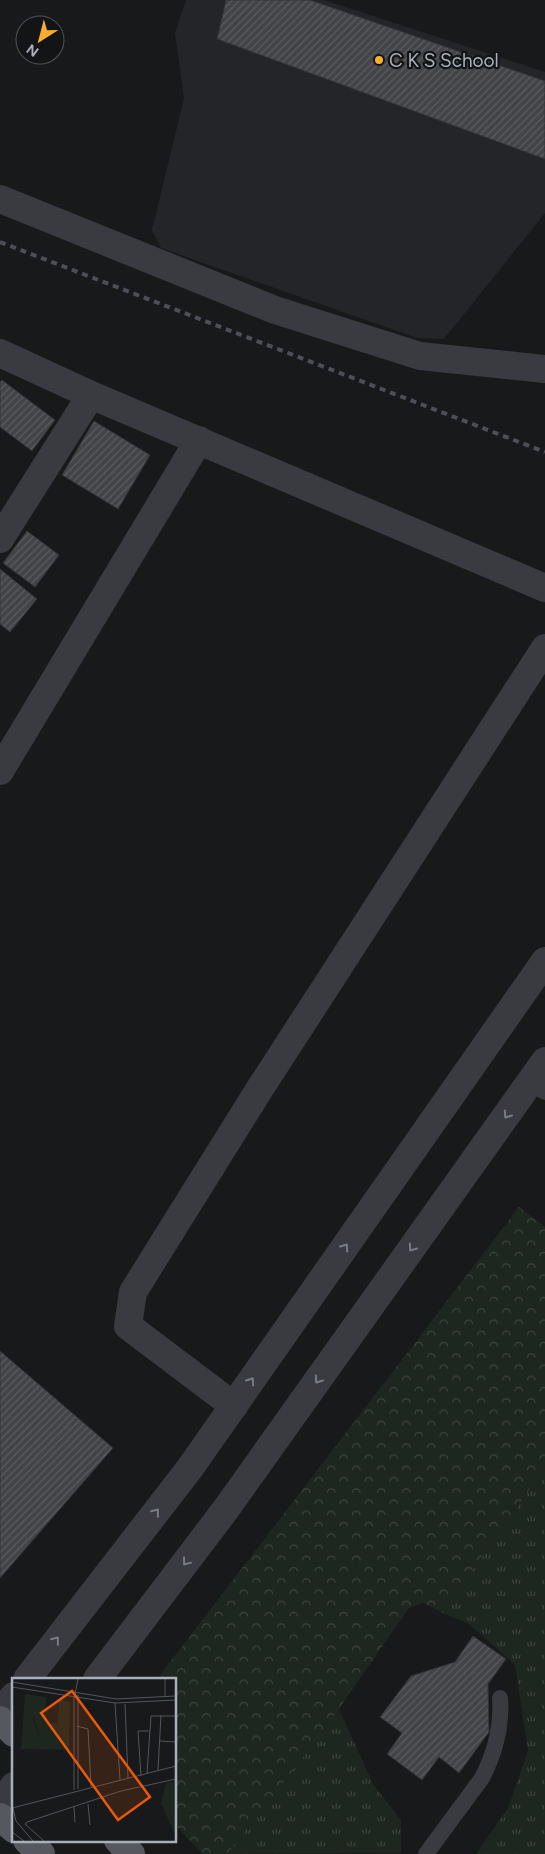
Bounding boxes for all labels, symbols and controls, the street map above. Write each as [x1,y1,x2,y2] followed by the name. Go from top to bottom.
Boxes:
[15,15,65,65] north arrow
[23,40,42,60] text: N
[389,49,499,72] place label: C K S School
[373,54,385,66] marker: C K S School
[504,1109,512,1118] one-way arrow
[409,1242,418,1251] one-way arrow
[339,1244,348,1253] one-way arrow
[315,1374,324,1384] one-way arrow
[245,1377,254,1386] one-way arrow
[150,1509,158,1518] one-way arrow
[183,1556,192,1566] one-way arrow
[51,1637,60,1646] one-way arrow
[12,1678,176,1842] inset map

